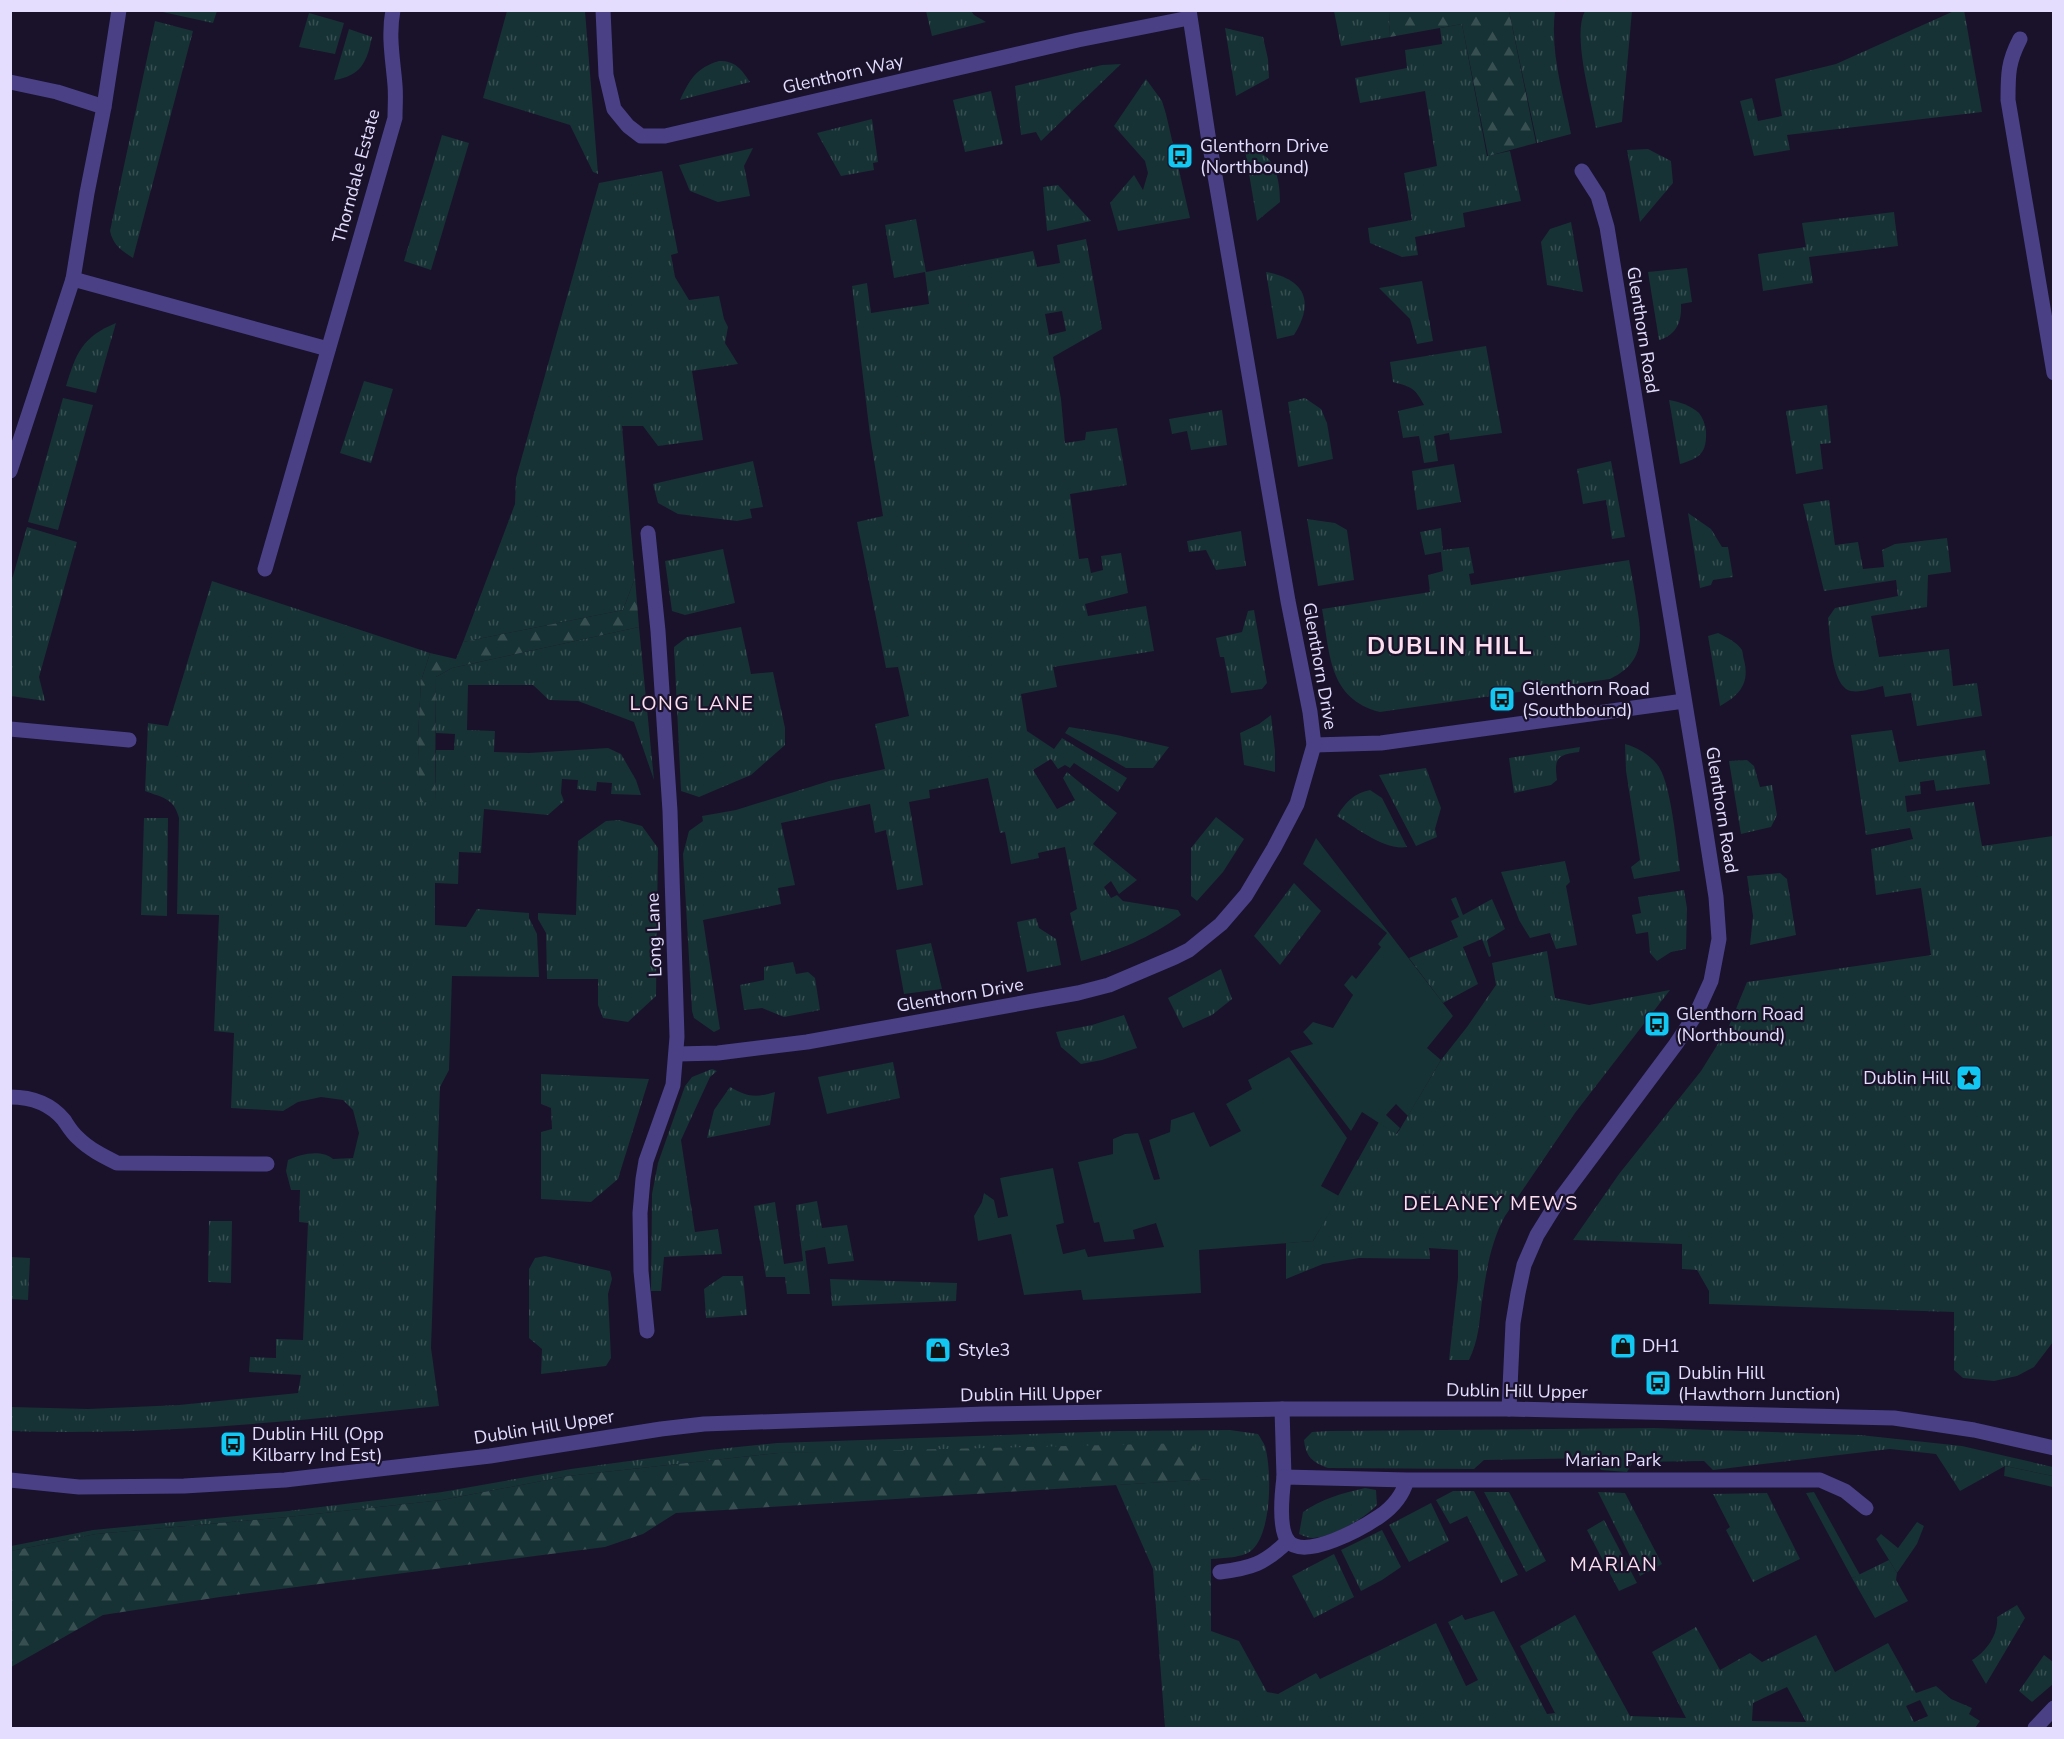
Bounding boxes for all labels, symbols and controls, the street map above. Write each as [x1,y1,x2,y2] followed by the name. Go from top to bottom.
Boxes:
[780,48,907,100] street label: Glenthorn Way
[327,106,385,246] street label: Thorndale Estate
[1200,134,1329,179] place label: Glenthorn Drive (Northbound)
[1165,141,1195,171] bus stop icon: Glenthorn Drive (Northbound)
[1621,265,1665,395] street label: Glenthorn Road
[1297,601,1343,731] street label: Glenthorn Drive
[1367,630,1533,662] district label: DUBLIN HILL
[1522,677,1650,722] place label: Glenthorn Road (Southbound)
[1487,684,1517,714] bus stop icon: Glenthorn Road (Southbound)
[630,690,754,717] district label: LONG LANE
[1700,745,1744,875] street label: Glenthorn Road
[641,892,667,978] street label: Long Lane
[895,972,1025,1018] street label: Glenthorn Drive
[1676,1002,1804,1047] place label: Glenthorn Road (Northbound)
[1642,1009,1672,1039] bus stop icon: Glenthorn Road (Northbound)
[1954,1063,1984,1093] place icon: Dublin Hill
[1863,1066,1951,1090] place label: Dublin Hill
[1403,1190,1579,1217] district label: DELANEY MEWS
[1608,1331,1638,1361] shop icon: DH1
[1642,1334,1680,1358] place label: DH1
[923,1335,953,1365] shop icon: Style3
[958,1338,1010,1362] place label: Style3
[1678,1361,1841,1406] place label: Dublin Hill (Hawthorn Junction)
[1643,1368,1673,1398] bus stop icon: Dublin Hill (Hawthorn Junction)
[1446,1378,1589,1404] street label: Dublin Hill Upper
[960,1381,1103,1407] street label: Dublin Hill Upper
[472,1404,616,1450] street label: Dublin Hill Upper
[252,1422,384,1467] place label: Dublin Hill (Opp Kilbarry Ind Est)
[218,1429,248,1459] bus stop icon: Dublin Hill (Opp Kilbarry Ind Est)
[1565,1448,1662,1472] street label: Marian Park
[1570,1551,1658,1578] district label: MARIAN

